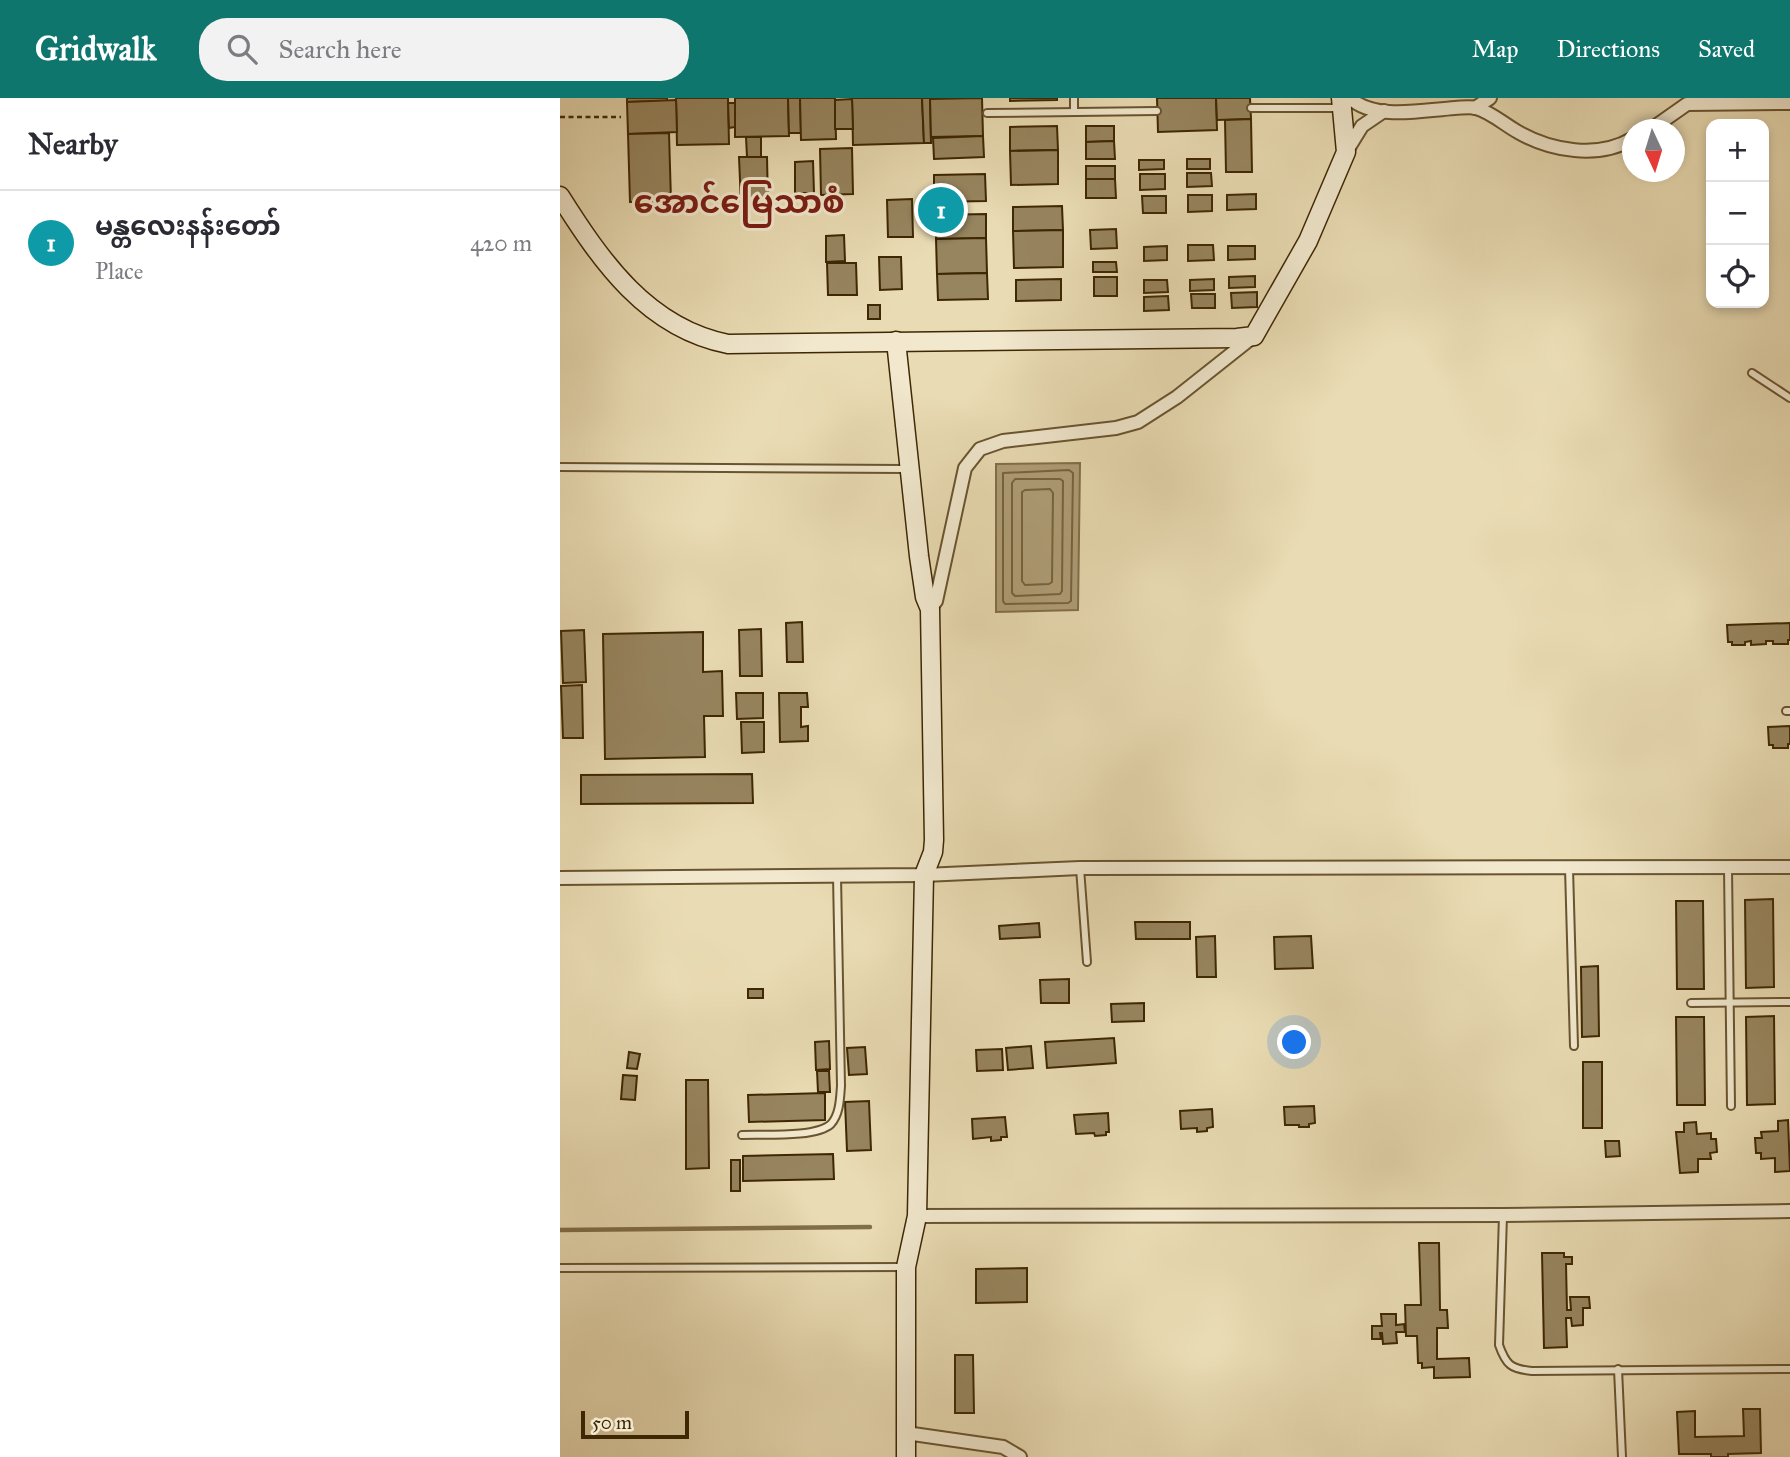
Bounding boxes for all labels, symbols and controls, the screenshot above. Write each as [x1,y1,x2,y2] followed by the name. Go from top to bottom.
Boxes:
[199,18,689,81] search box
[35,29,157,69] text: Gridwalk
[223,30,261,68] icon: search
[279,33,402,65] text: Search here
[1472,34,1519,64] text: Map
[1557,34,1660,64] text: Directions
[1698,34,1755,64] text: Saved
[1622,119,1685,182] north arrow
[1706,119,1769,308] map controls
[1706,119,1769,182] button: +
[28,126,118,162] text: Nearby
[633,180,845,228] district label: အောင်မြေသာစံ
[1706,182,1769,245] button: −
[918,184,964,236] pin: 1
[95,210,281,242] text: မန္တလေးနန်းတော်
[46,229,56,257] text: 1
[470,229,532,257] text: 420 m
[1706,245,1769,308] button: locate
[95,257,143,285] text: Place
[1277,1025,1311,1059] your location
[581,1408,690,1440] scale bar
[592,1411,632,1434] text: 50 m

